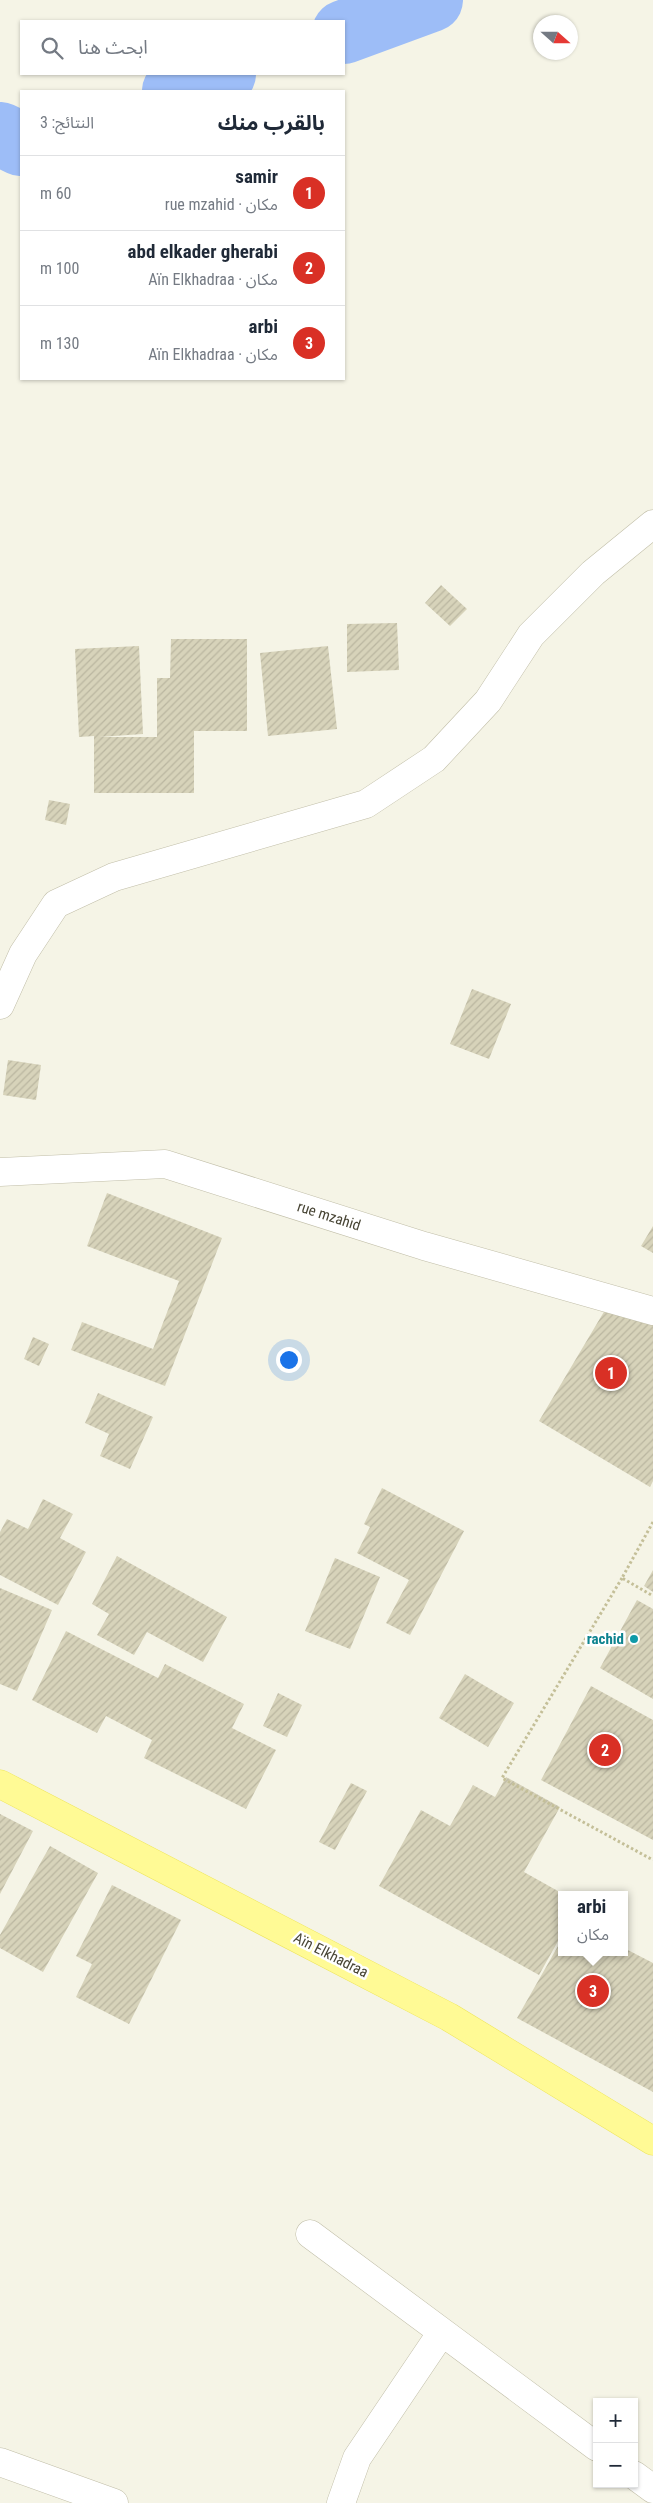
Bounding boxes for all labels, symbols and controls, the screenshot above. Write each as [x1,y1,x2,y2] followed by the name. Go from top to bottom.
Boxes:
[533,15,578,60] north arrow
[20,20,345,75] search box
[38,34,66,62] icon: search
[78,36,148,59] text: ابحث هنا
[218,111,325,135] text: بالقرب منك
[40,113,94,132] text: النتائج: 3
[235,165,278,188] text: samir
[40,184,72,203] text: 60 m
[305,184,313,203] text: 1
[165,195,278,214] text: مكان · rue mzahid
[128,240,278,263] text: abd elkader gherabi
[40,259,79,278] text: 100 m
[305,259,313,278] text: 2
[148,270,278,289] text: مكان · Aïn Elkhadraa
[249,315,278,338] text: arbi
[40,334,79,353] text: 130 m
[305,334,313,353] text: 3
[148,345,278,364] text: مكان · Aïn Elkhadraa
[295,1197,363,1235] street label: rue mzahid
[276,1347,302,1373] your location
[595,1354,627,1392] pin: 1
[587,1630,624,1648] place label: rachid
[628,1633,640,1645] marker: rachid
[589,1731,621,1769] pin: 2
[558,1891,628,1956] popup
[577,1895,606,1918] text: arbi
[577,1925,609,1944] text: مكان
[291,1929,371,1981] street label: Aïn Elkhadraa
[577,1972,609,2010] pin: 3
[593,2398,638,2488] map controls
[593,2398,638,2443] button: +
[593,2443,638,2488] button: −

